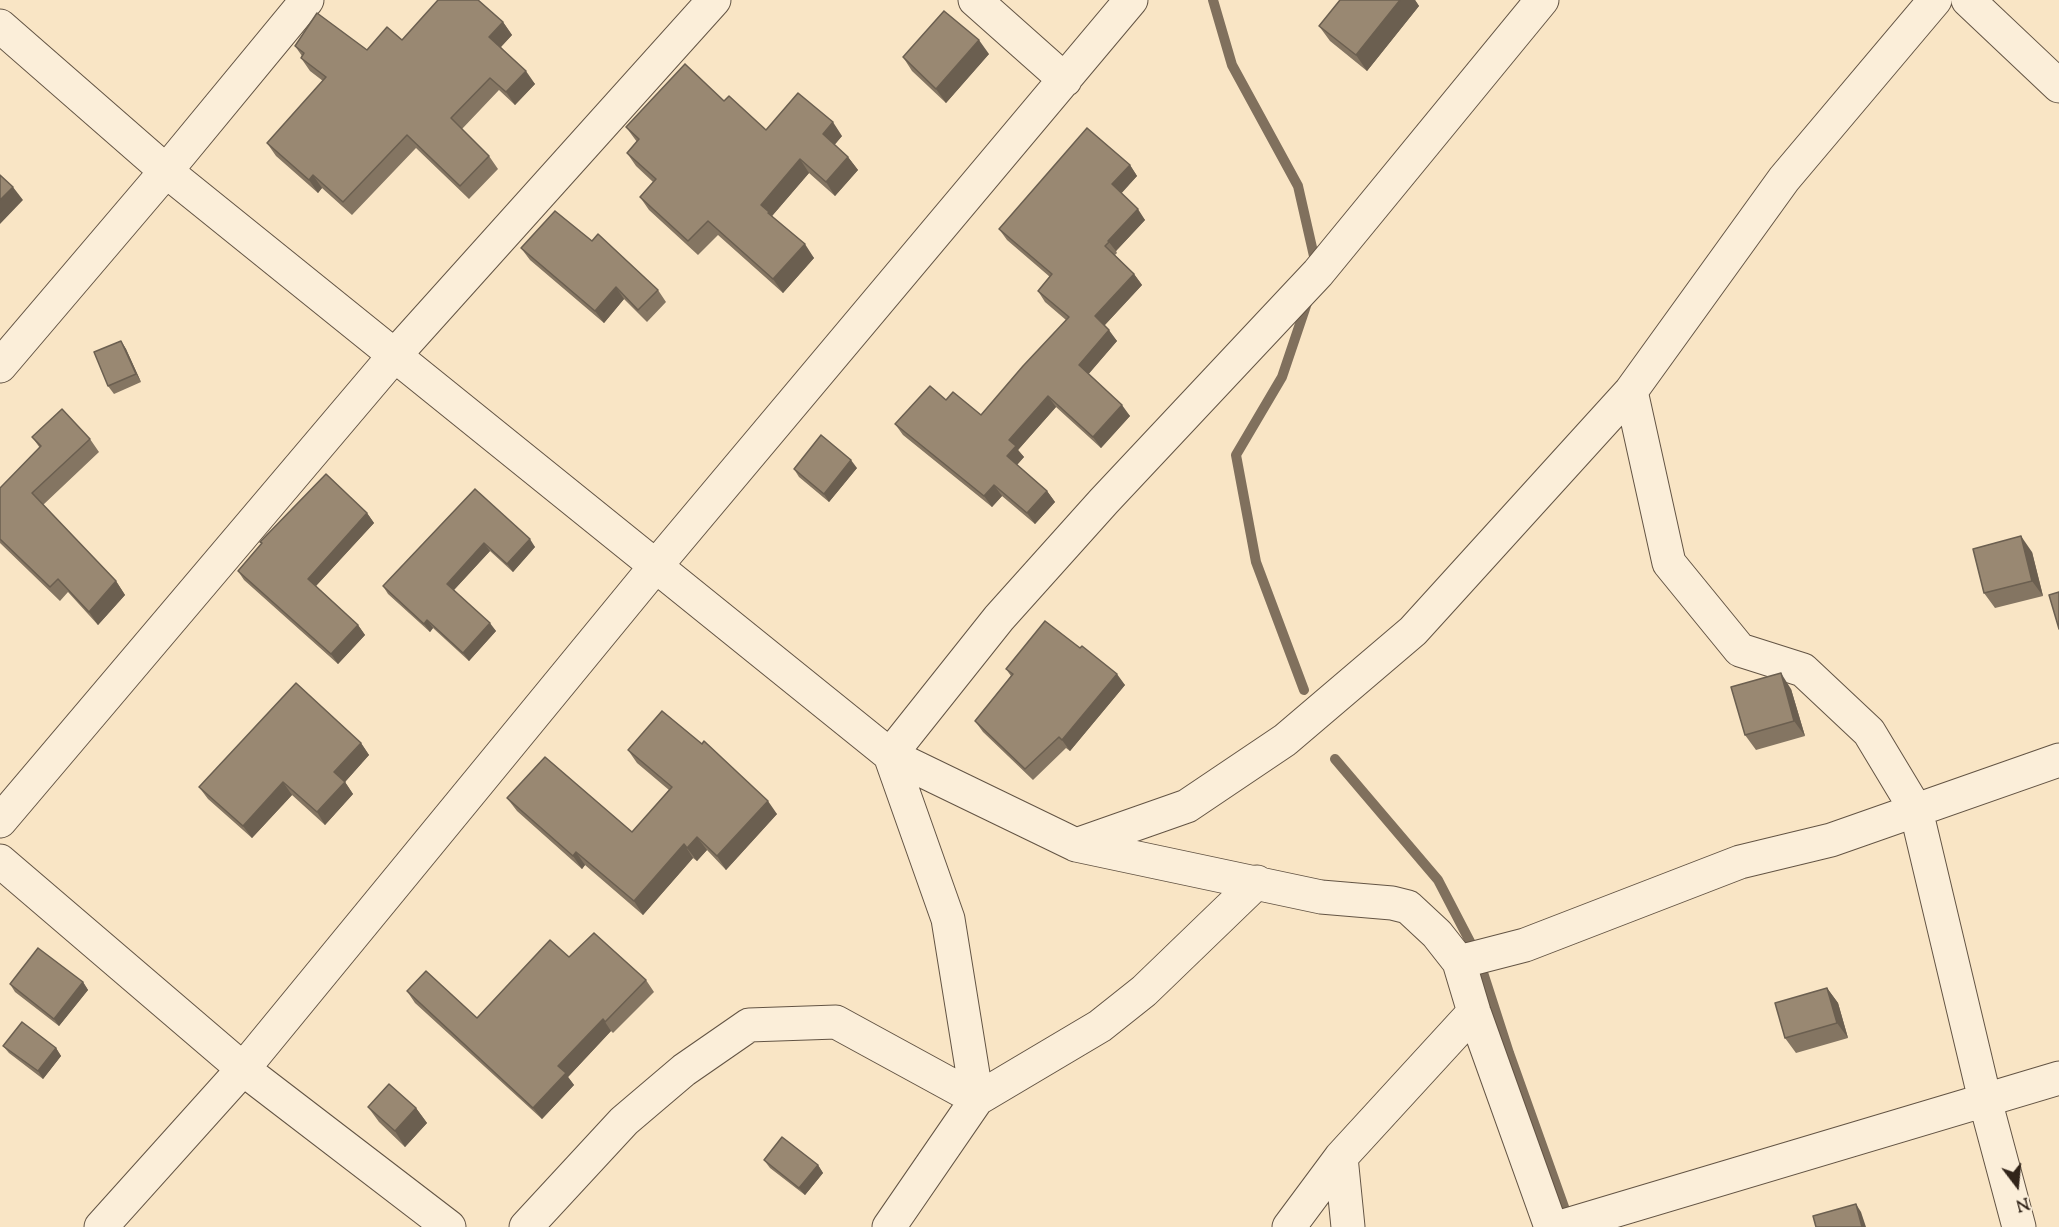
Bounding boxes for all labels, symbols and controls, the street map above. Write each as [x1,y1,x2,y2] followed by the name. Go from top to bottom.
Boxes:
[1987,1155,2047,1215] north arrow
[2013,1190,2031,1216] text: N

